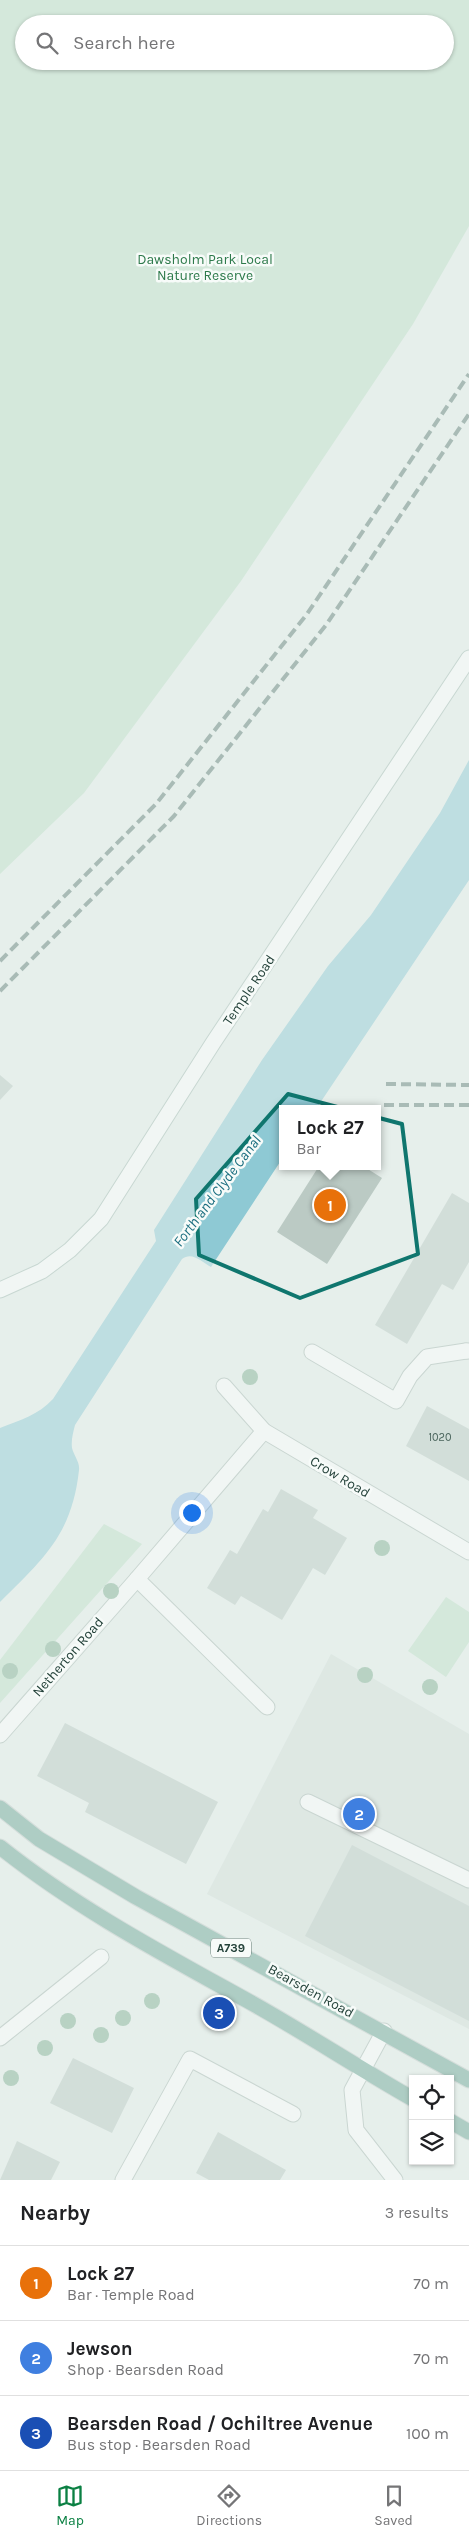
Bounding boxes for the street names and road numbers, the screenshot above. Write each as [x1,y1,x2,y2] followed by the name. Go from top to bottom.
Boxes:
[219,952,279,1028] street label: Temple Road
[307,1452,373,1502] street label: Crow Road
[29,1614,107,1700] street label: Netherton Road
[211,1939,251,1958] road number: A739
[265,1960,357,2022] street label: Bearsden Road

